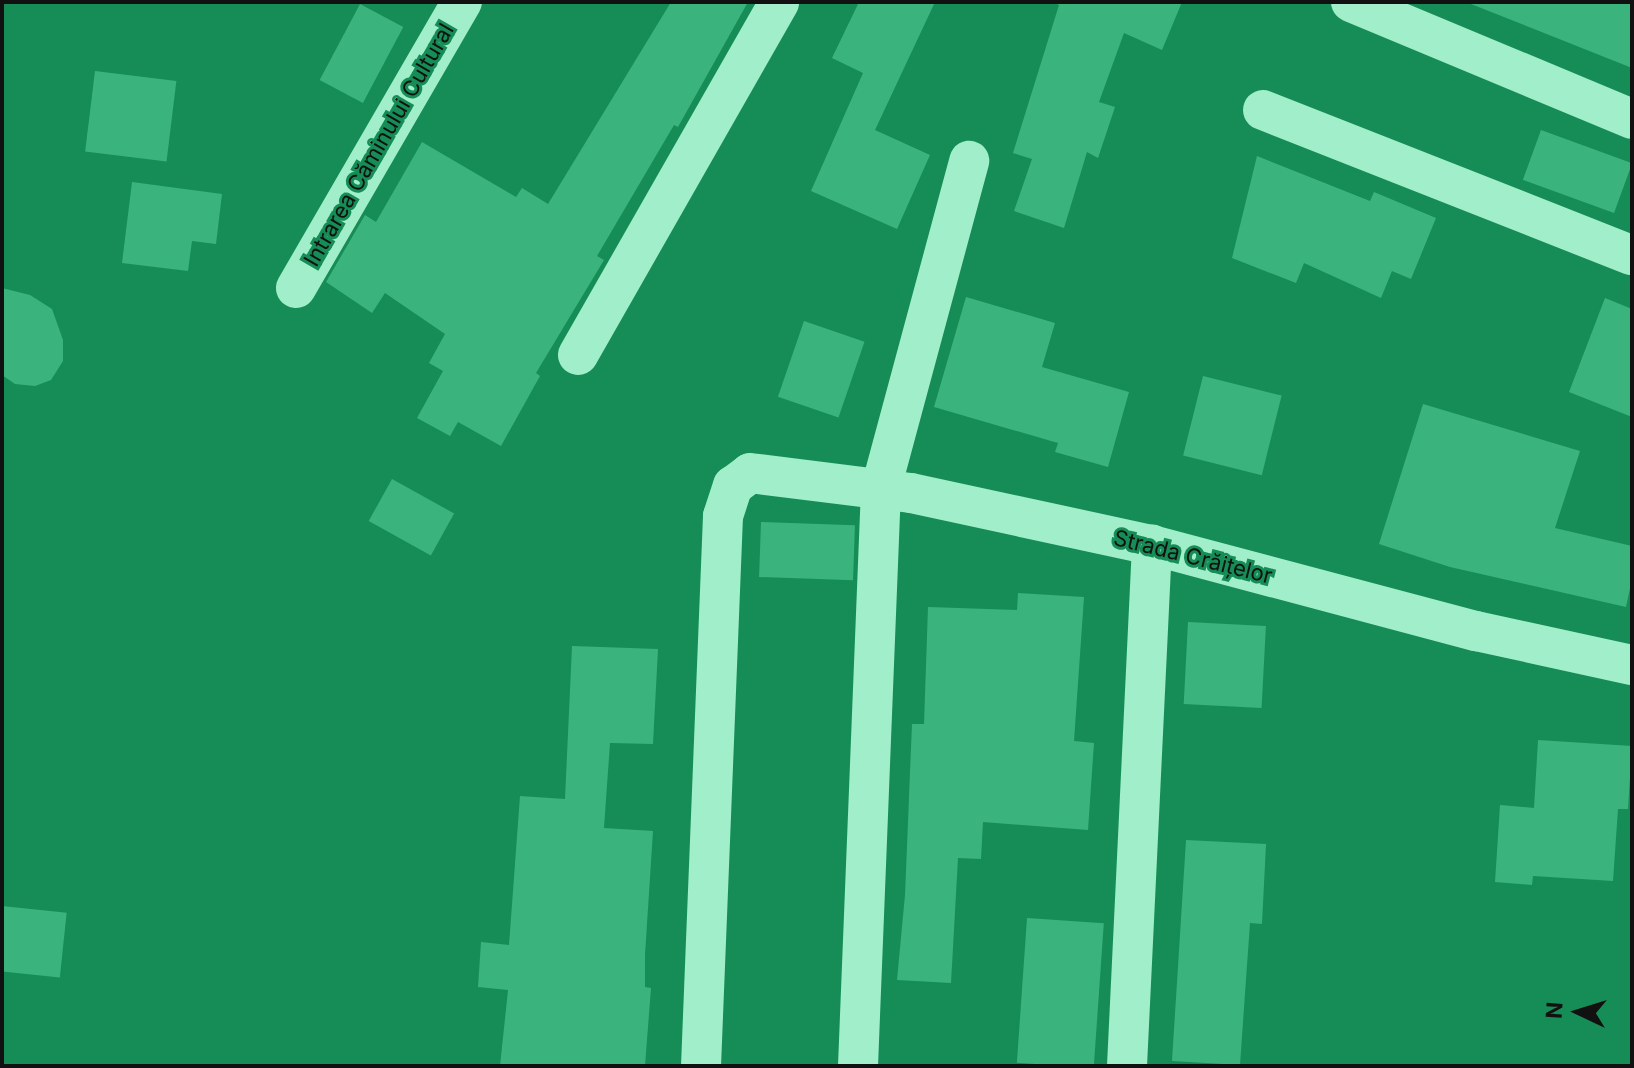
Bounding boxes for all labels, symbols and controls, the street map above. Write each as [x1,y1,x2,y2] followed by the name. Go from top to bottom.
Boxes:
[299,19,459,271] street label: Intrarea Căminului Cultural
[1111,525,1275,589] street label: Strada Crăițelor
[1538,972,1618,1052] north arrow
[1541,1001,1568,1020] text: N

